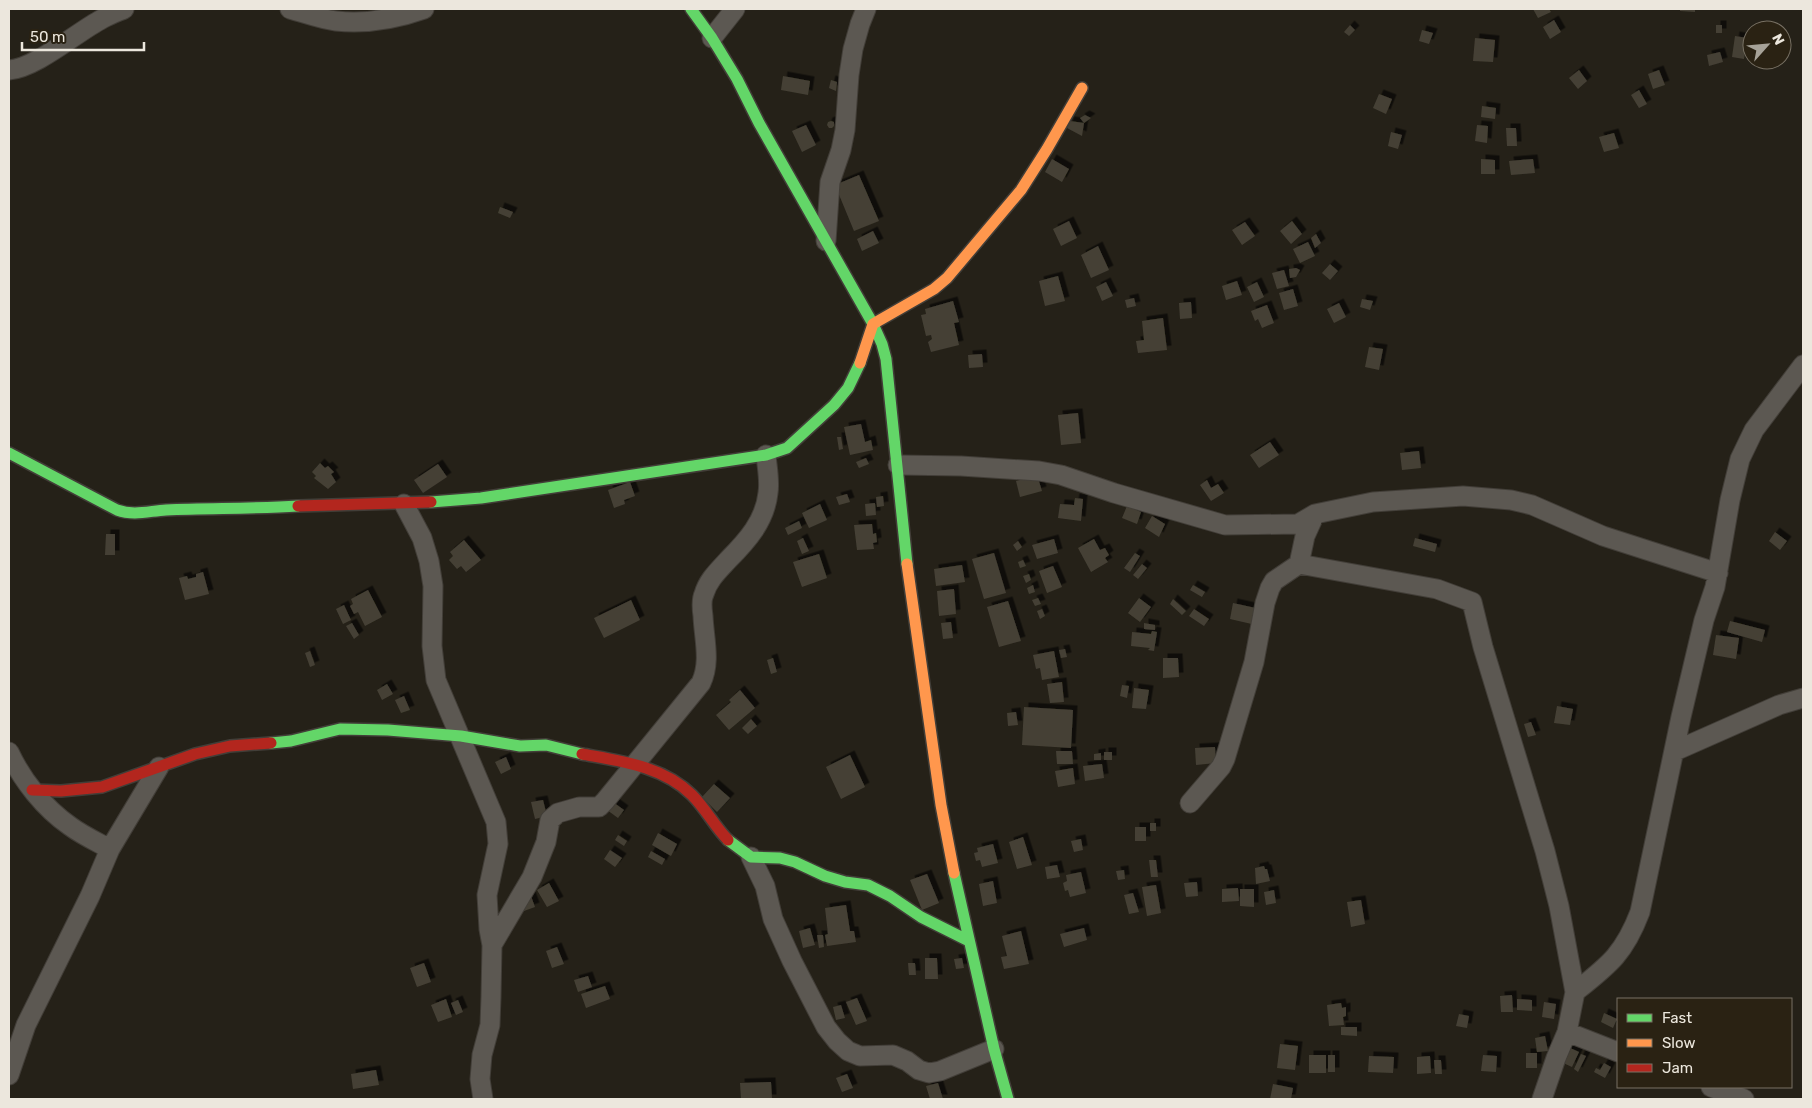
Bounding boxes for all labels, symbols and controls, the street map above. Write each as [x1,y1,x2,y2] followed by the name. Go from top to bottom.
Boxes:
[22,20,145,52] scale bar
[1742,20,1792,70] north arrow
[30,28,65,46] text: 50 m
[1768,31,1788,48] text: N
[1617,998,1792,1088] legend
[1662,1009,1692,1027] text: Fast
[1662,1034,1695,1052] text: Slow
[1662,1059,1693,1077] text: Jam

